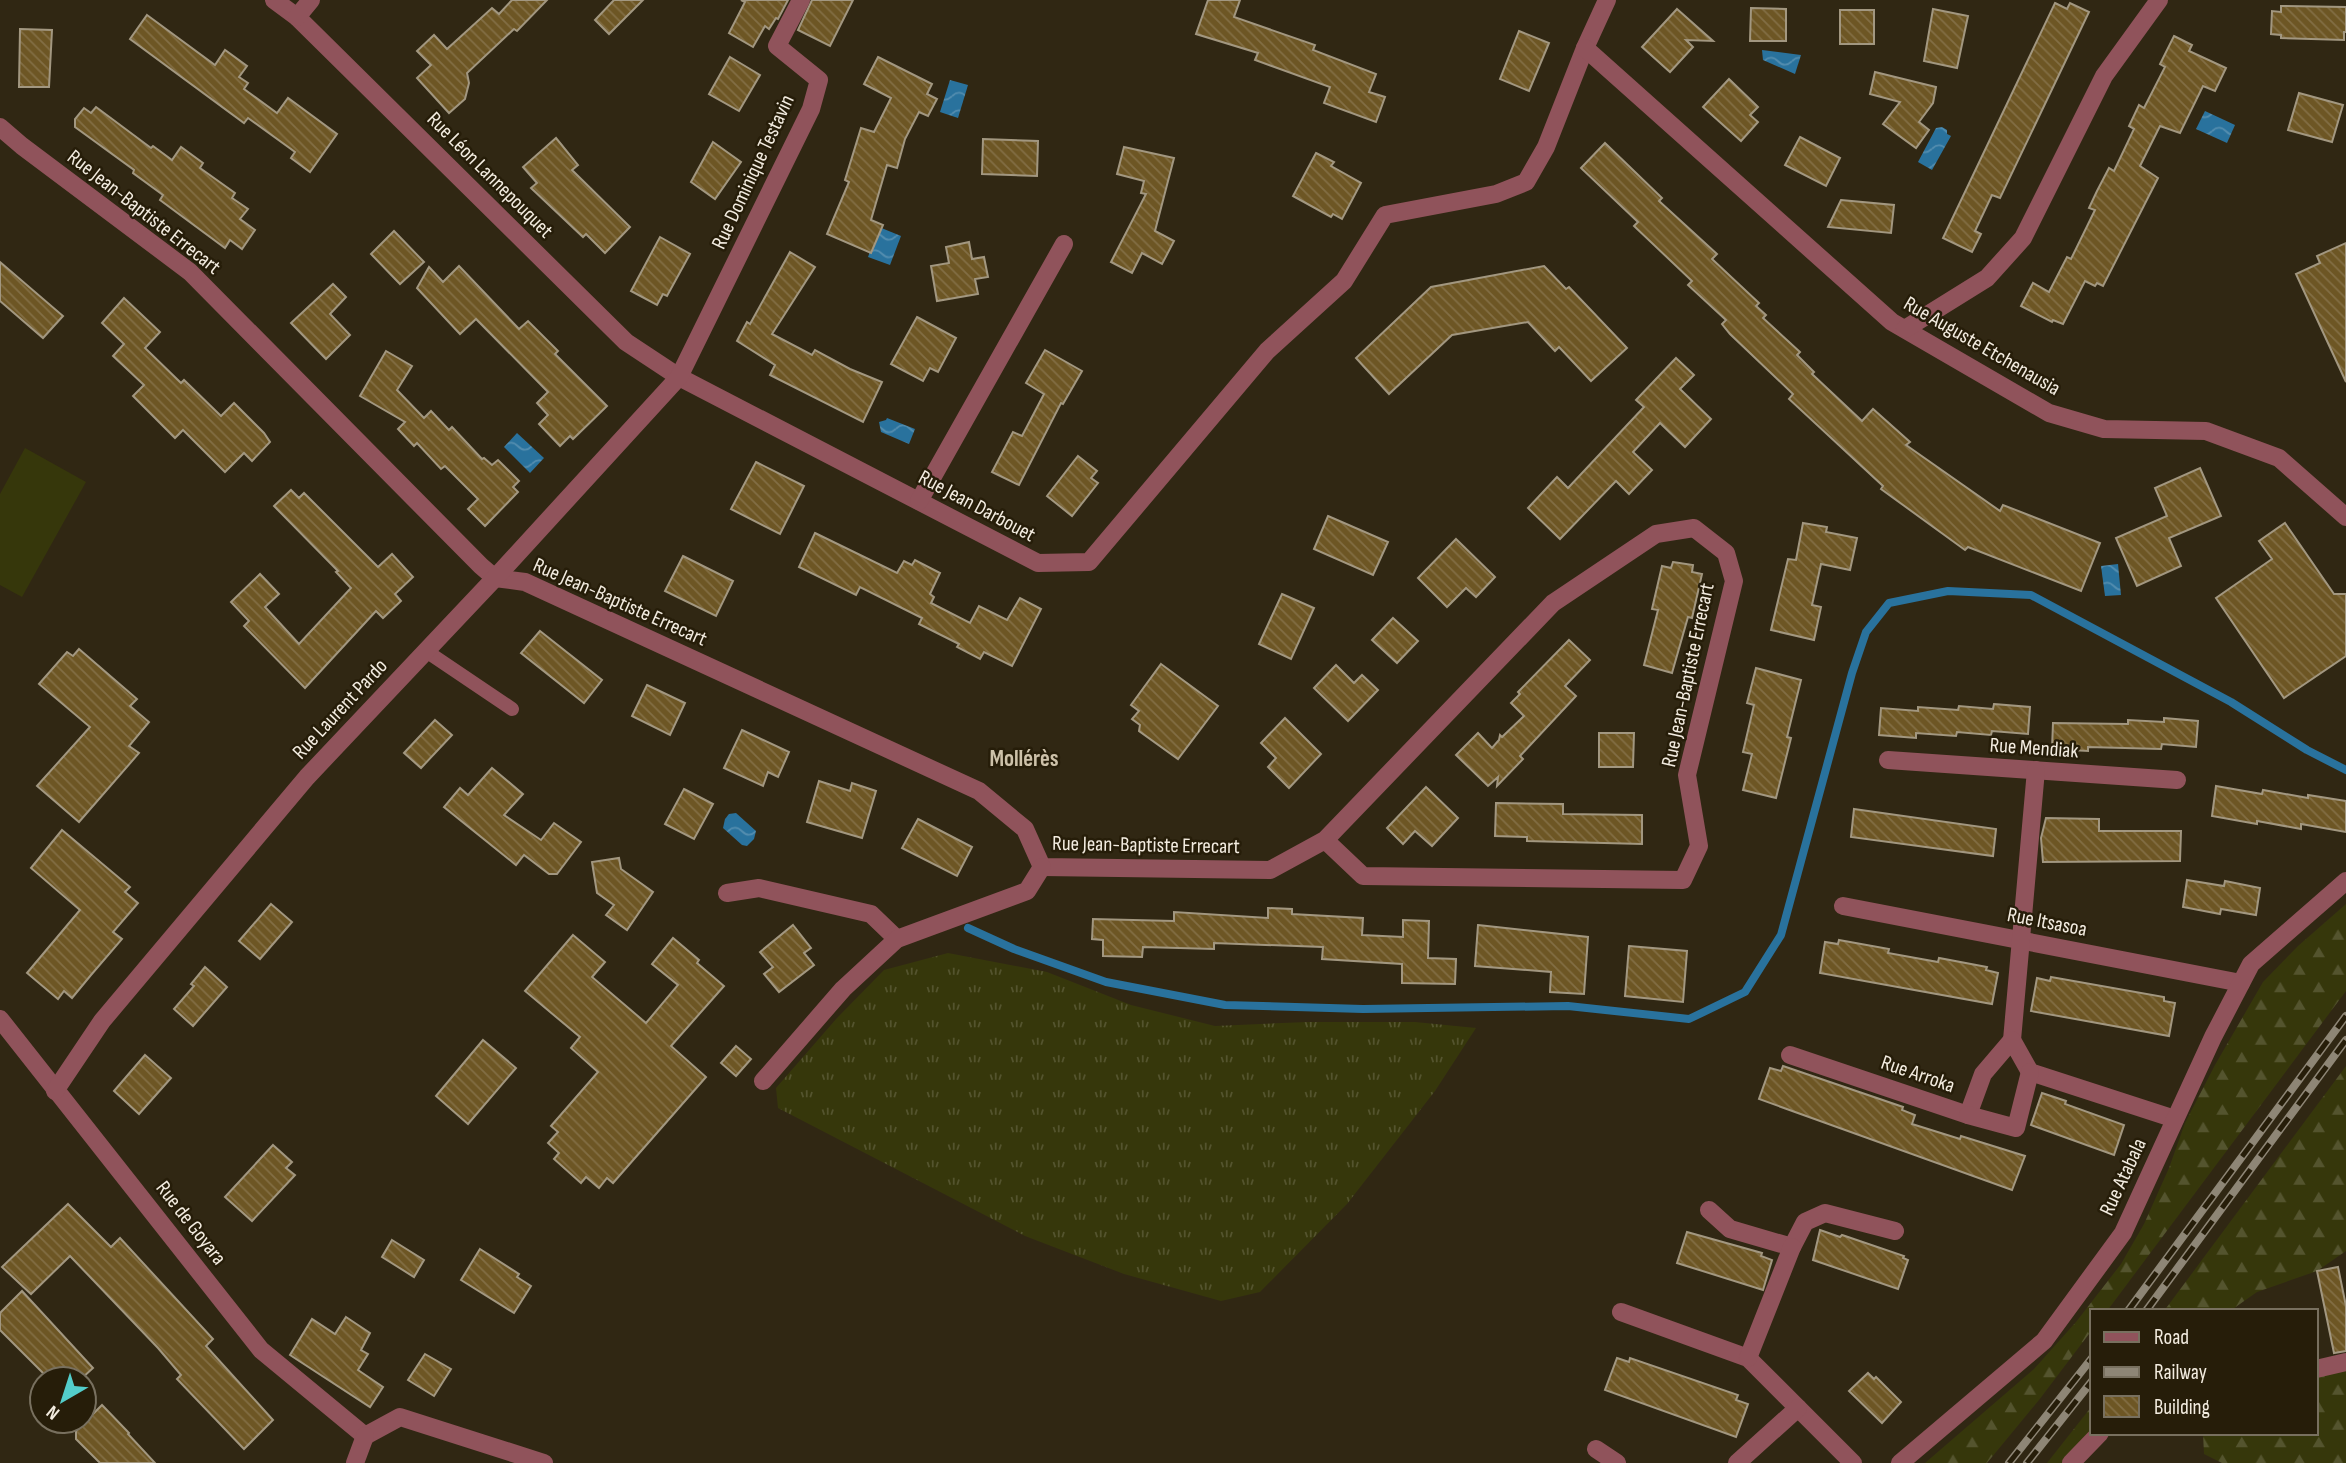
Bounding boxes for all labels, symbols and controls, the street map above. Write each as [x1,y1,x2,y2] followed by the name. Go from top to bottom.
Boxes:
[706,91,800,253] street label: Rue Dominique Testavin
[422,107,558,243] street label: Rue Léon Lannepouquet
[62,144,226,280] street label: Rue Jean-Baptiste Errecart
[1899,291,2065,401] street label: Rue Auguste Etchenausia
[914,465,1040,547] street label: Rue Jean Darbouet
[529,552,711,652] street label: Rue Jean-Baptiste Errecart
[1656,581,1720,769] street label: Rue Jean-Baptiste Errecart
[287,654,393,764] street label: Rue Laurent Pardo
[1989,732,2079,764] street label: Rue Mendiak
[989,745,1059,773] district label: Mollérès
[1052,831,1240,859] street label: Rue Jean-Baptiste Errecart
[2005,902,2089,942] street label: Rue Itsasoa
[1878,1050,1958,1098] street label: Rue Arroka
[2094,1134,2152,1220] street label: Rue Atabala
[151,1176,231,1270] street label: Rue de Goyara
[2090,1309,2318,1435] legend
[2154,1325,2189,1350] text: Road
[2154,1360,2207,1385] text: Railway
[28,1365,98,1435] north arrow
[2154,1395,2210,1420] text: Building
[42,1400,64,1424] text: N

